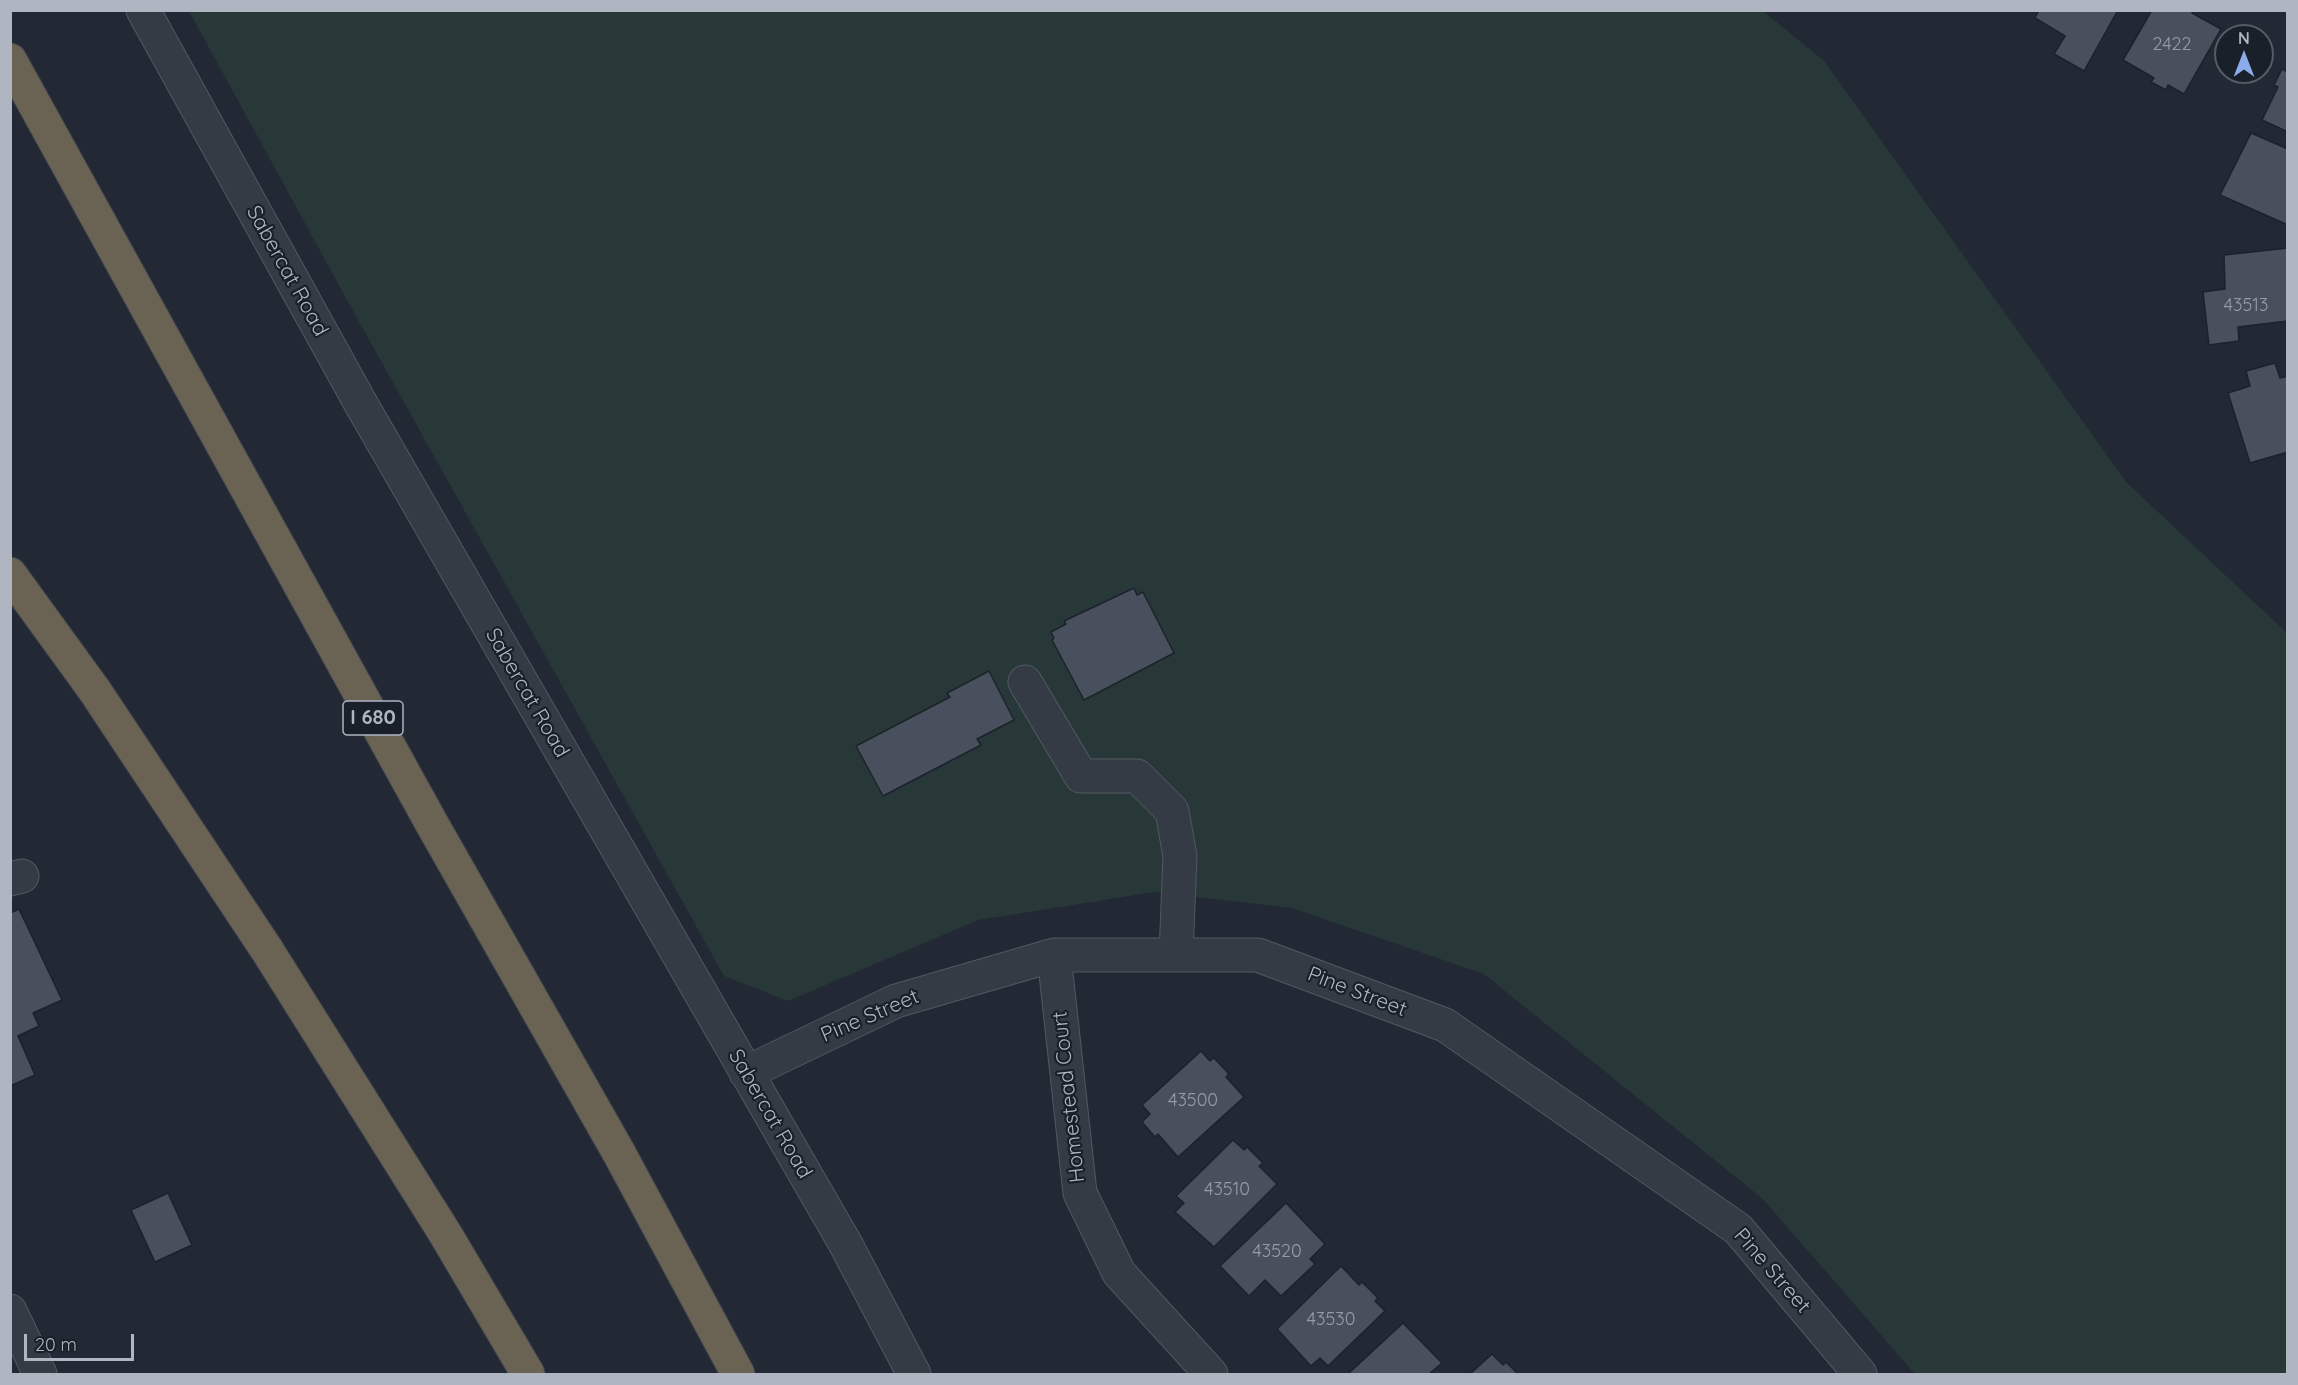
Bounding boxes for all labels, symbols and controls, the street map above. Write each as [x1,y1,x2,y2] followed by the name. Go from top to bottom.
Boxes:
[2214,24,2274,84] north arrow
[2238,28,2250,48] text: N
[2152,34,2192,56] house number: 2422
[241,201,333,341] street label: Sabercat Road
[2224,295,2268,317] house number: 43513
[480,624,574,762] street label: Sabercat Road
[343,701,403,735] road number: I 680
[1304,962,1410,1022] street label: Pine Street
[817,984,923,1048] street label: Pine Street
[1047,1010,1091,1184] street label: Homestead Court
[723,1045,817,1183] street label: Sabercat Road
[1168,1090,1218,1112] house number: 43500
[1204,1179,1250,1201] house number: 43510
[1728,1223,1816,1319] street label: Pine Street
[1252,1241,1302,1263] house number: 43520
[1307,1309,1355,1331] house number: 43530
[27,1322,136,1360] scale bar
[35,1333,77,1356] text: 20 m

